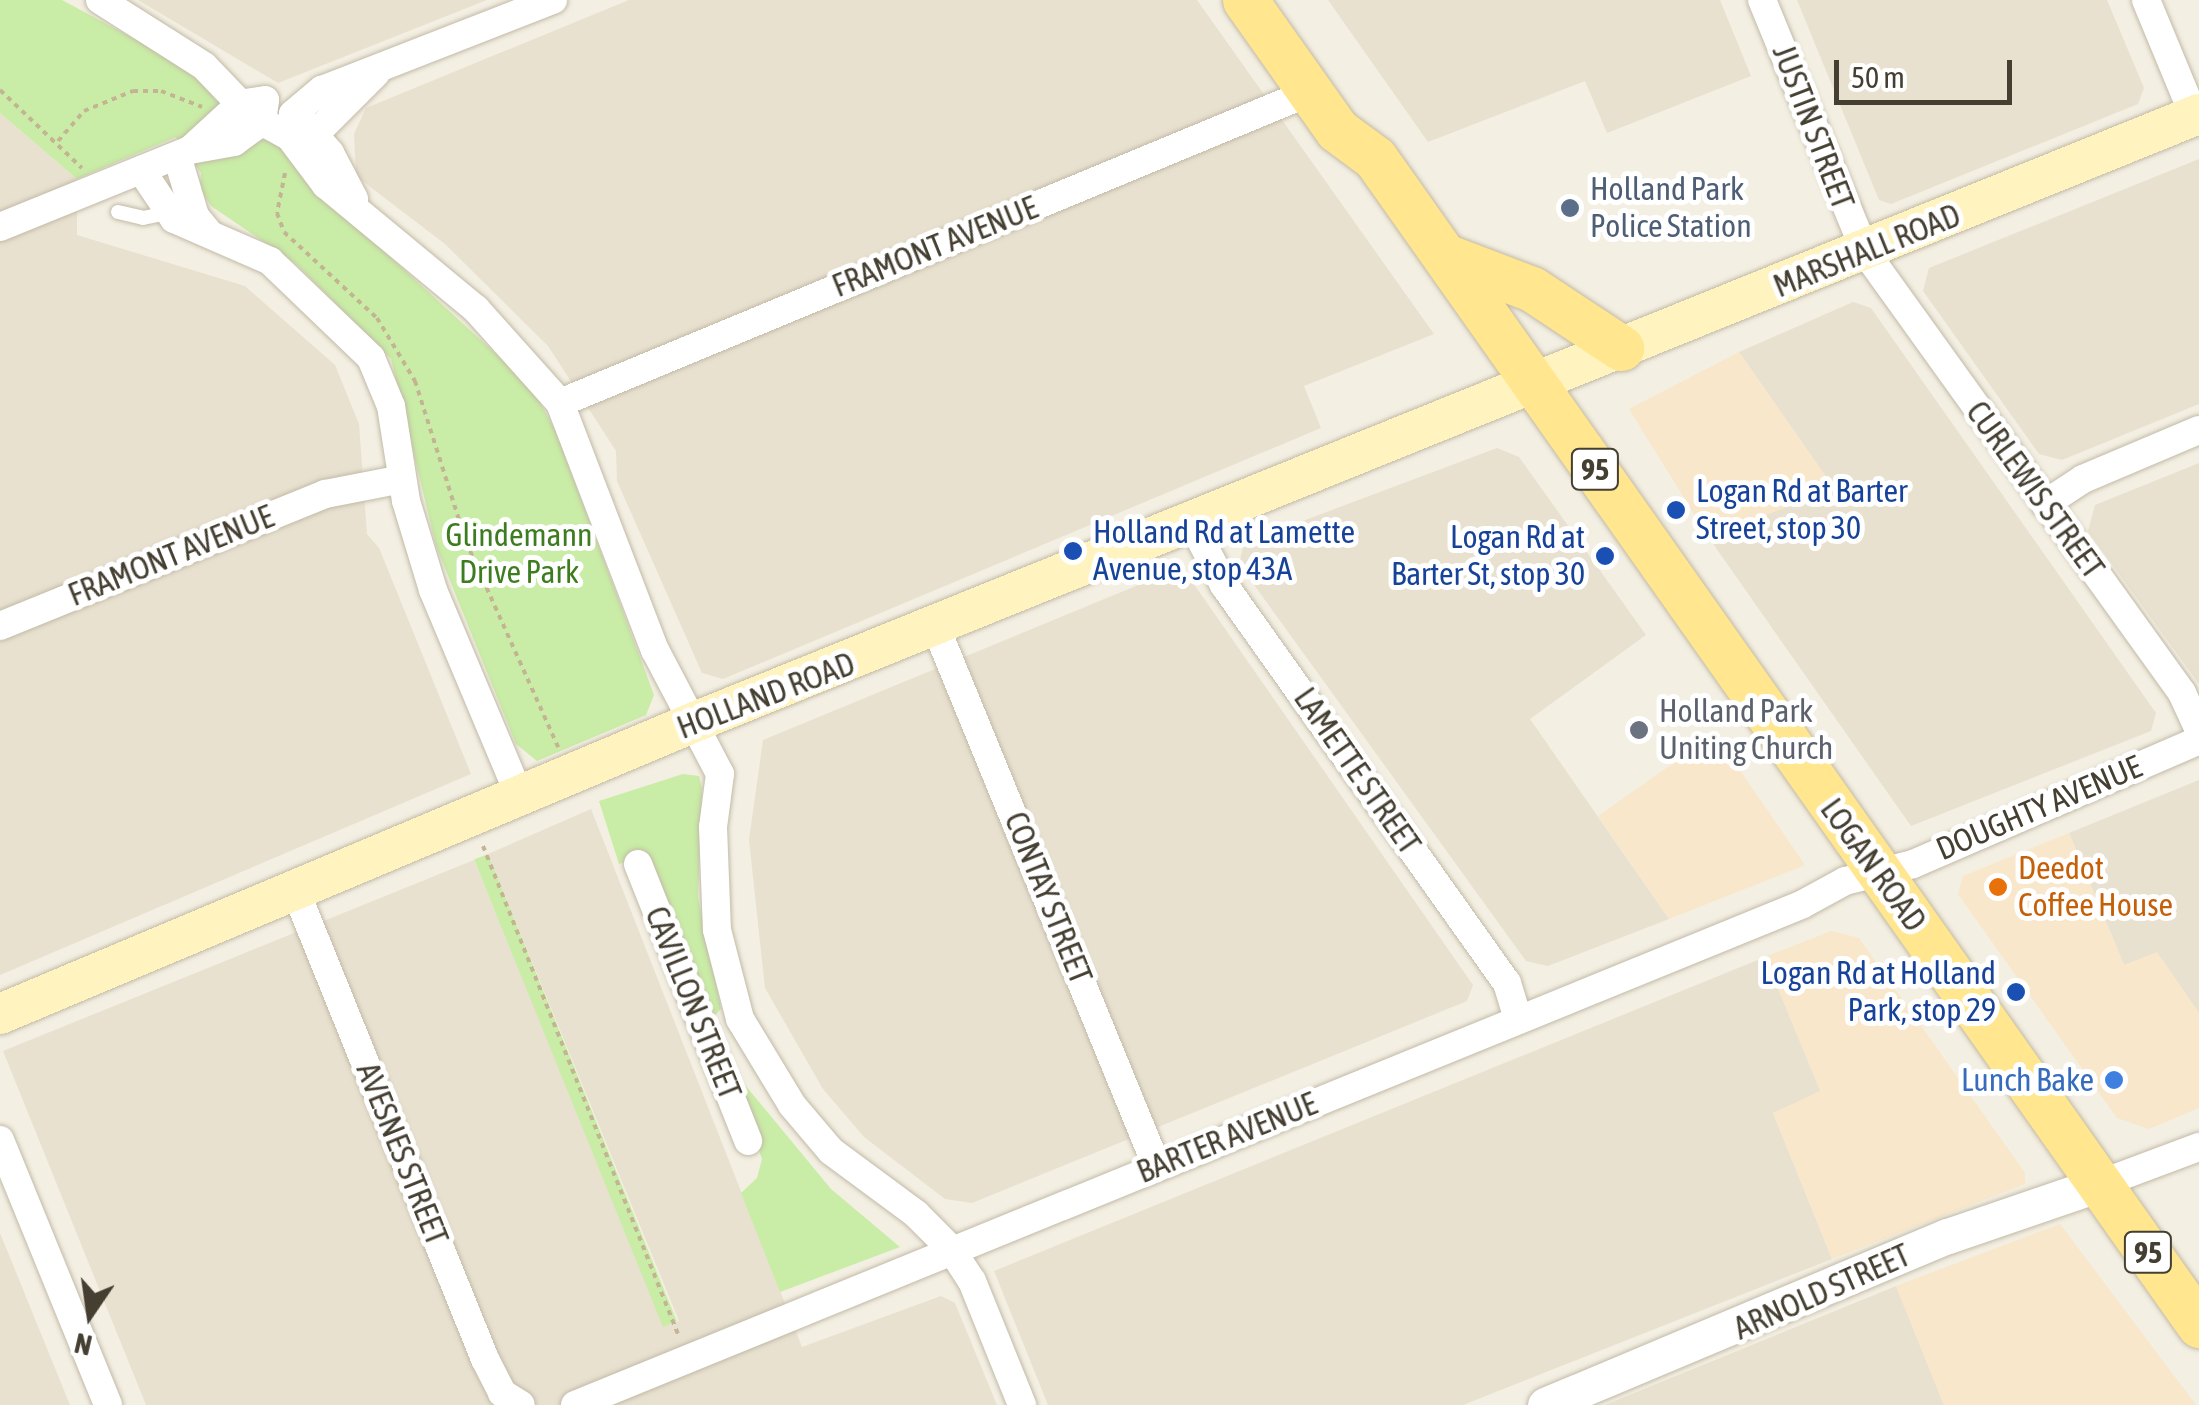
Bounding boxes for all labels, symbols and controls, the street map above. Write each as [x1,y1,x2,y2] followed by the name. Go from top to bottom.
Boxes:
[1764,39,1862,215] street label: JUSTIN STREET
[1839,40,2016,102] scale bar
[1851,60,1905,94] text: 50 m
[1590,171,1752,246] place label: Holland Park Police Station
[827,188,1043,306] street label: FRAMONT AVENUE
[1768,196,1966,306] street label: MARSHALL ROAD
[1559,197,1581,219] marker: Holland Park Police Station
[1958,394,2112,586] street label: CURLEWIS STREET
[1570,444,1620,494] road number: 95
[1696,473,1907,548] place label: Logan Rd at Barter Street, stop 30
[63,497,279,615] street label: FRAMONT AVENUE
[1665,499,1687,521] marker: Logan Rd at Barter Street, stop 30
[1093,514,1355,589] place label: Holland Rd at Lamette Avenue, stop 43A
[446,517,592,592] park label: Glindemann Drive Park
[1391,519,1585,594] place label: Logan Rd at Barter St, stop 30
[1062,540,1084,562] marker: Holland Rd at Lamette Avenue, stop 43A
[1594,545,1616,567] marker: Logan Rd at Barter St, stop 30
[672,645,860,747] street label: HOLLAND ROAD
[1286,681,1428,861] street label: LAMETTE STREET
[1659,693,1833,768] place label: Holland Park Uniting Church
[1628,719,1650,741] marker: Holland Park Uniting Church
[1930,747,2148,869] street label: DOUGHTY AVENUE
[1812,791,1934,939] street label: LOGAN ROAD
[996,807,1100,989] street label: CONTAY STREET
[2018,850,2173,925] place label: Deedot Coffee House
[1987,876,2009,898] marker: Deedot Coffee House
[637,901,749,1105] street label: CAVILLON STREET
[1760,955,1996,1030] place label: Logan Rd at Holland Park, stop 29
[2005,981,2027,1003] marker: Logan Rd at Holland Park, stop 29
[348,1057,456,1251] street label: AVESNES STREET
[1961,1061,2094,1099] place label: Lunch Bake
[2103,1069,2125,1091] marker: Lunch Bake
[1131,1084,1323,1192] street label: BARTER AVENUE
[2123,1227,2173,1277] road number: 95
[1728,1236,1916,1348] street label: ARNOLD STREET
[40,1265,140,1365] north arrow
[72,1327,95,1362] text: N

